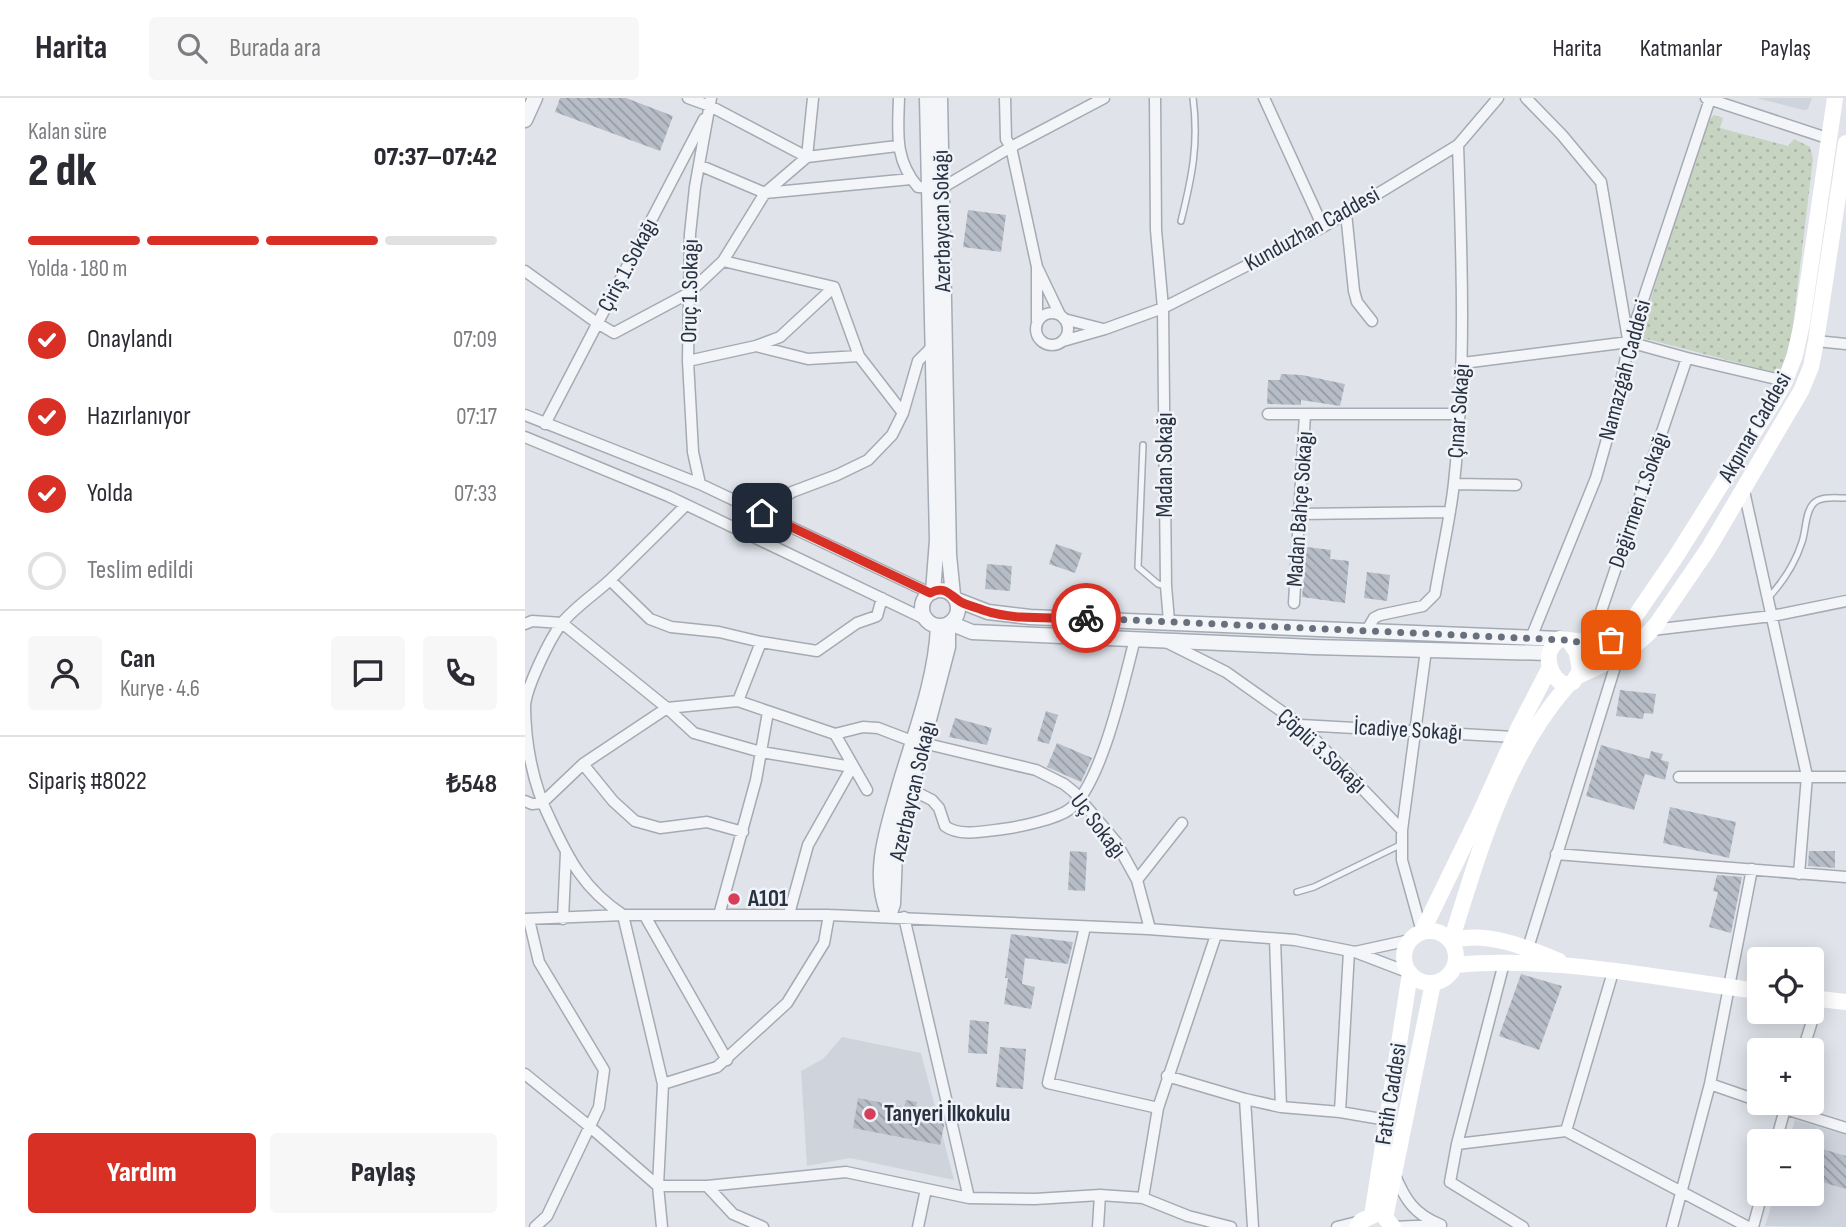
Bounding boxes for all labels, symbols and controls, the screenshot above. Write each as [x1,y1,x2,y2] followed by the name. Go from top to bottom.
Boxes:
[149,17,639,80] search box
[35,28,107,68] text: Harita
[173,29,211,67] icon: search
[229,33,321,64] text: Burada ara
[1552,34,1602,63] text: Harita
[1640,34,1723,63] text: Katmanlar
[1761,34,1811,63] text: Paylaş
[28,118,107,146] text: Kalan süre
[374,142,497,173] text: 07:37–07:42
[28,144,96,199] text: 2 dk
[927,150,957,293] street label: Azerbaycan Sokağı
[1240,180,1384,278] street label: Kunduzhan Caddesi
[592,214,664,316] street label: Çiriş 1.Sokağı
[675,239,705,343] street label: Oruç 1.Sokağı
[28,255,127,283] text: Yolda · 180 m
[1593,297,1657,443] street label: Namazgah Caddesi
[28,321,66,359] icon: check
[87,324,172,355] text: Onaylandı
[453,326,497,354] text: 07:09
[1442,363,1476,459] street label: Çınar Sokağı
[1712,367,1798,488] street label: Akpınar Caddesi
[28,398,66,436] icon: check
[87,401,191,432] text: Hazırlanıyor
[456,403,497,431] text: 07:17
[1151,413,1179,517] street label: Madan Sokağı
[1603,428,1675,572] street label: Değirmen 1.Sokağı
[1281,430,1319,588] street label: Madan Bahçe Sokağı
[28,475,66,513] icon: check
[87,478,133,509] text: Yolda
[454,480,497,508] text: 07:33
[732,483,792,543] pin
[743,494,781,532] icon: home
[87,555,193,586] text: Teslim edildi
[1051,583,1121,653] courier
[1067,599,1105,637] icon: bike
[1581,610,1641,670] pin
[1592,621,1630,659] icon: bag
[28,636,102,710] button: person
[331,636,405,710] button: chat
[423,636,497,710] button: phone
[120,644,155,675] text: Can
[120,675,200,703] text: Kurye · 4.6
[1271,703,1373,799] street label: Çöplü 3.Sokağı
[1353,713,1463,747] street label: İcadiye Sokağı
[883,718,943,865] street label: Azerbaycan Sokağı
[28,766,147,797] text: Sipariş #8022
[446,769,497,800] text: ₺548
[1064,788,1132,864] street label: Uç Sokağı
[747,885,788,913] place label: A101
[726,891,742,907] marker: A101
[1747,947,1824,1206] map controls
[1747,947,1824,1024] button: locate
[1747,1038,1824,1115] button: +
[1369,1041,1413,1147] street label: Fatih Caddesi
[884,1100,1010,1128] place label: Tanyeri İlkokulu
[862,1106,878,1122] marker: Tanyeri İlkokulu
[1747,1129,1824,1206] button: −
[28,1133,256,1213] button: Yardım
[270,1133,497,1213] button: Paylaş

